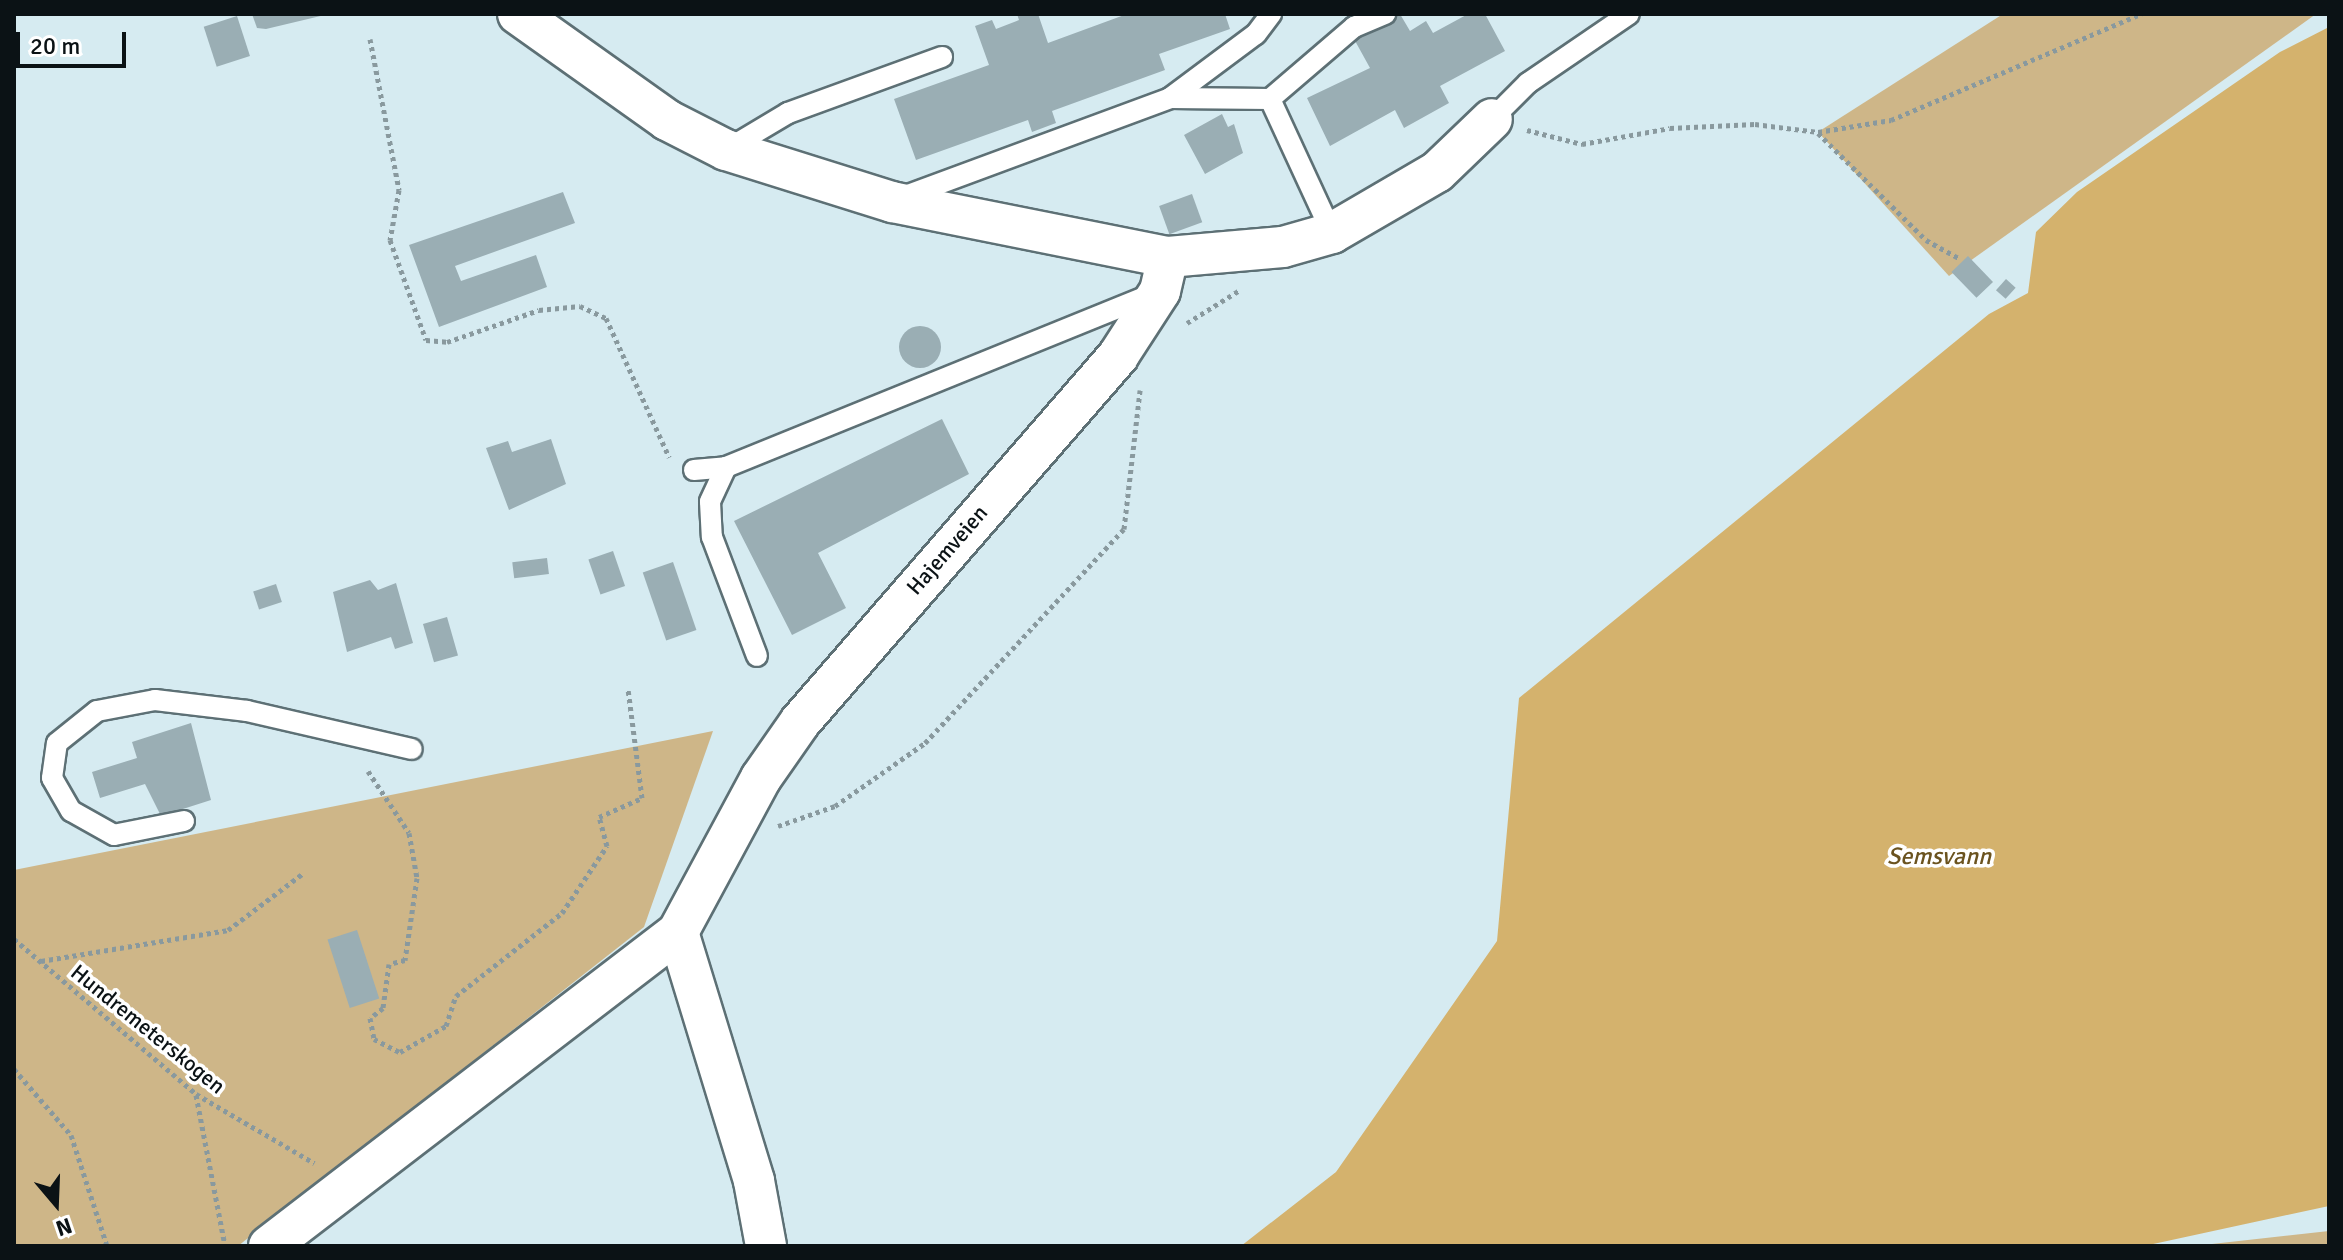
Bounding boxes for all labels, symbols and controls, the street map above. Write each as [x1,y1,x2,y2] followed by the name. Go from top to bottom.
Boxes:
[20,16,130,66] scale bar
[30,31,80,61] text: 20 m
[901,500,993,600] street label: Hajemveien
[1887,843,1991,871] water label: Semsvann
[66,959,230,1099] street label: Hundremeterskogen
[16,1164,96,1244] north arrow
[52,1212,76,1242] text: N

